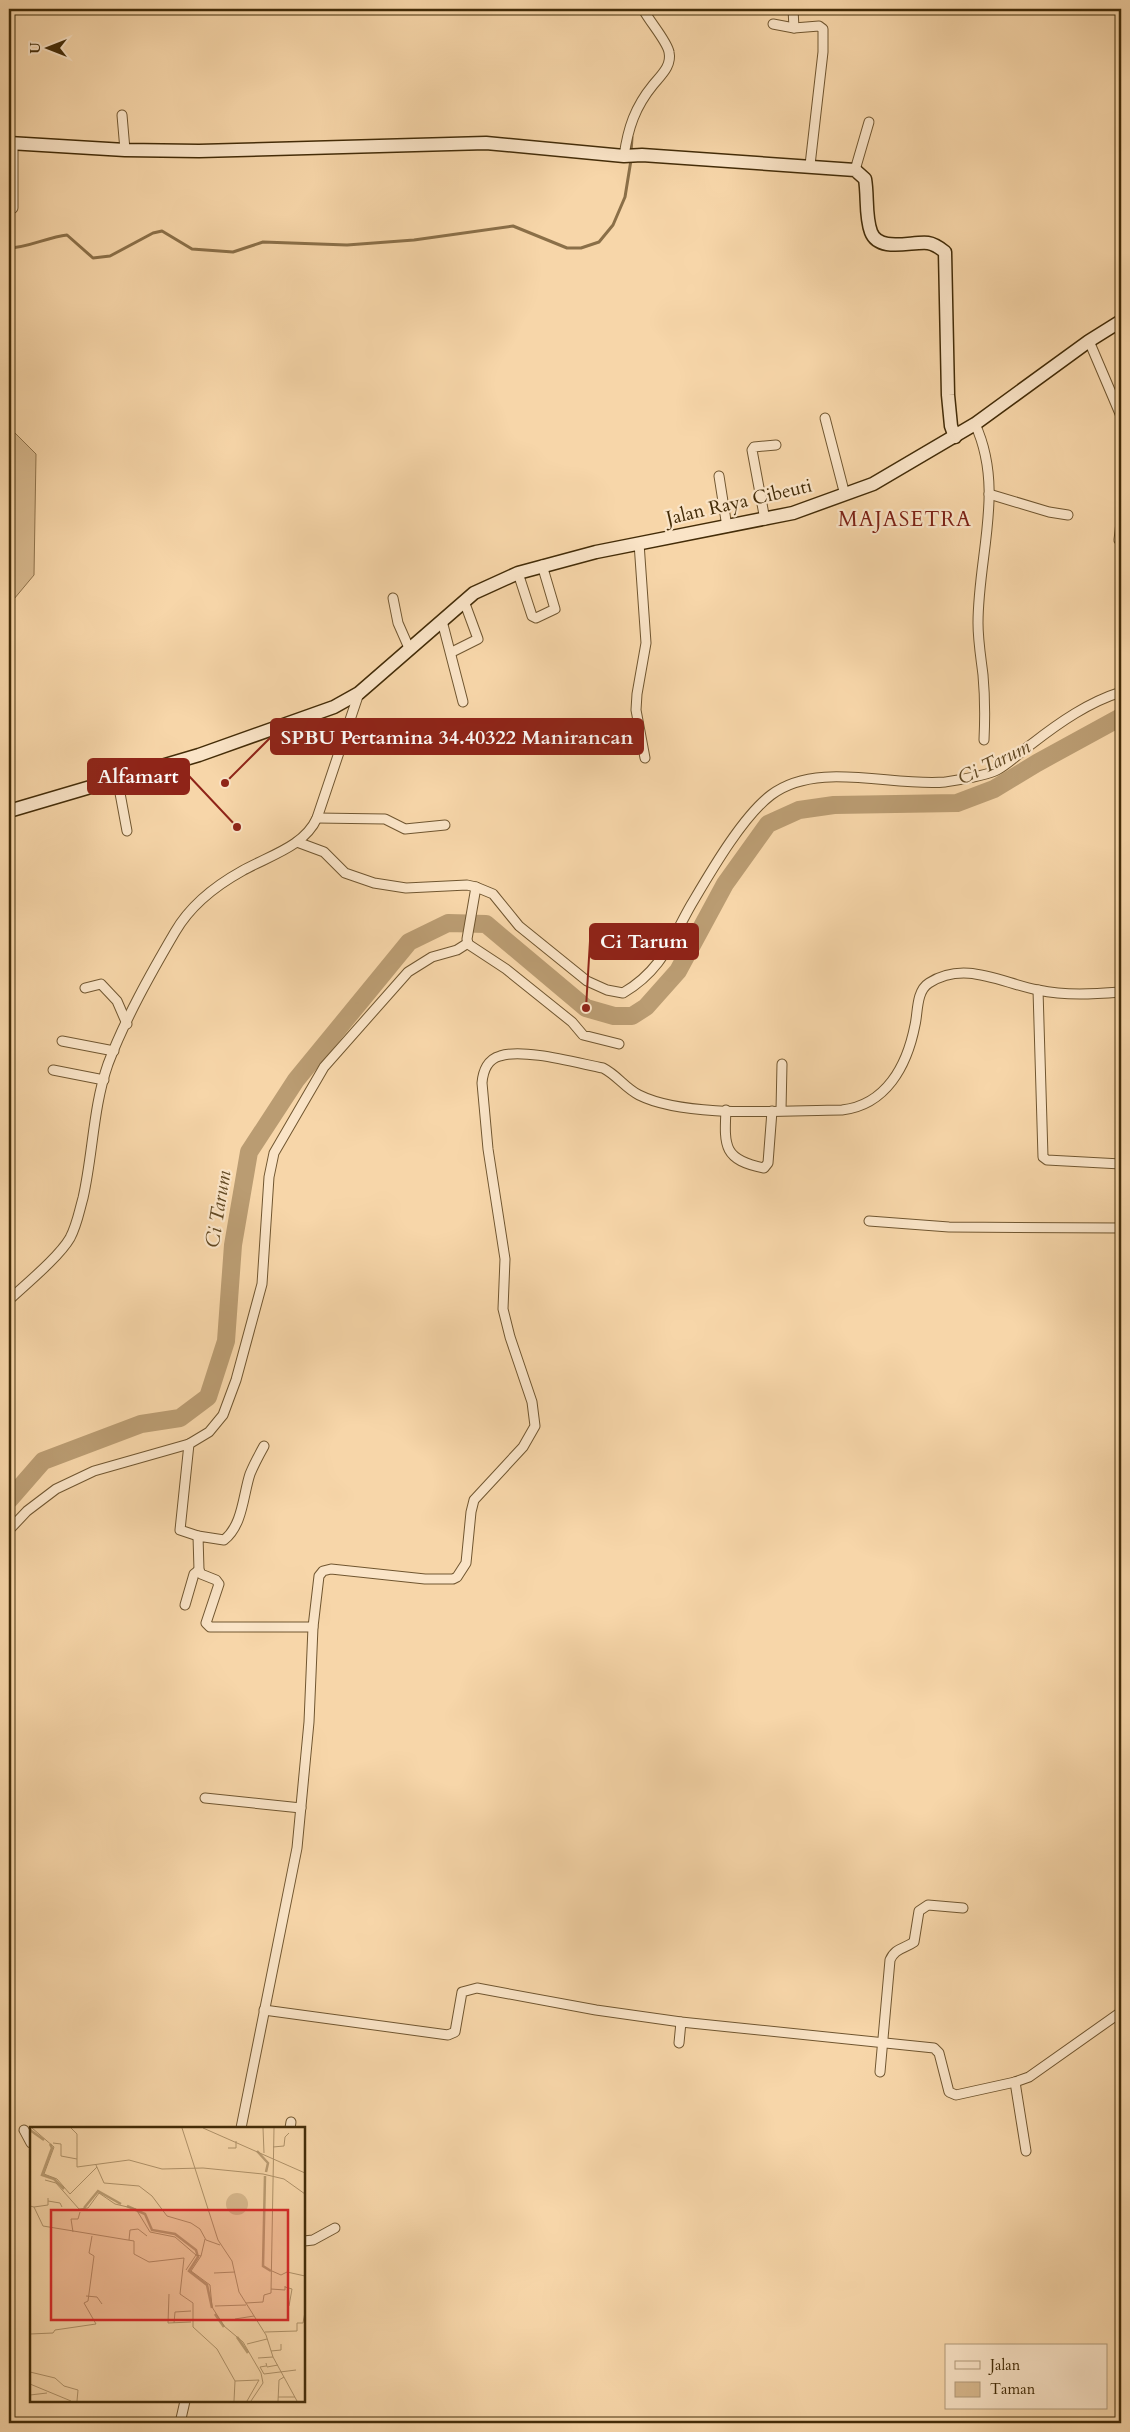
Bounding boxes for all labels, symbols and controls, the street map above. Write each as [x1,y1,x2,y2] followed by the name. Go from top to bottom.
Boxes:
[22,22,72,72] north arrow
[26,42,45,54] text: U
[661,473,814,532] street label: Jalan Raya Cibeuti
[838,505,972,534] district label: MAJASETRA
[271,719,643,754] callout: SPBU Pertamina 34.40322 Manirancan
[281,724,633,751] text: SPBU Pertamina 34.40322 Manirancan
[953,733,1035,791] water label: Ci Tarum
[88,759,189,794] callout: Alfamart
[97,763,179,790] text: Alfamart
[590,924,698,959] callout: Ci Tarum
[600,928,688,955] text: Ci Tarum
[199,1168,237,1250] water label: Ci Tarum
[30,2127,305,2402] inset map
[945,2344,1108,2410] legend
[988,2355,1021,2375] text: Jalan
[990,2379,1036,2399] text: Taman

